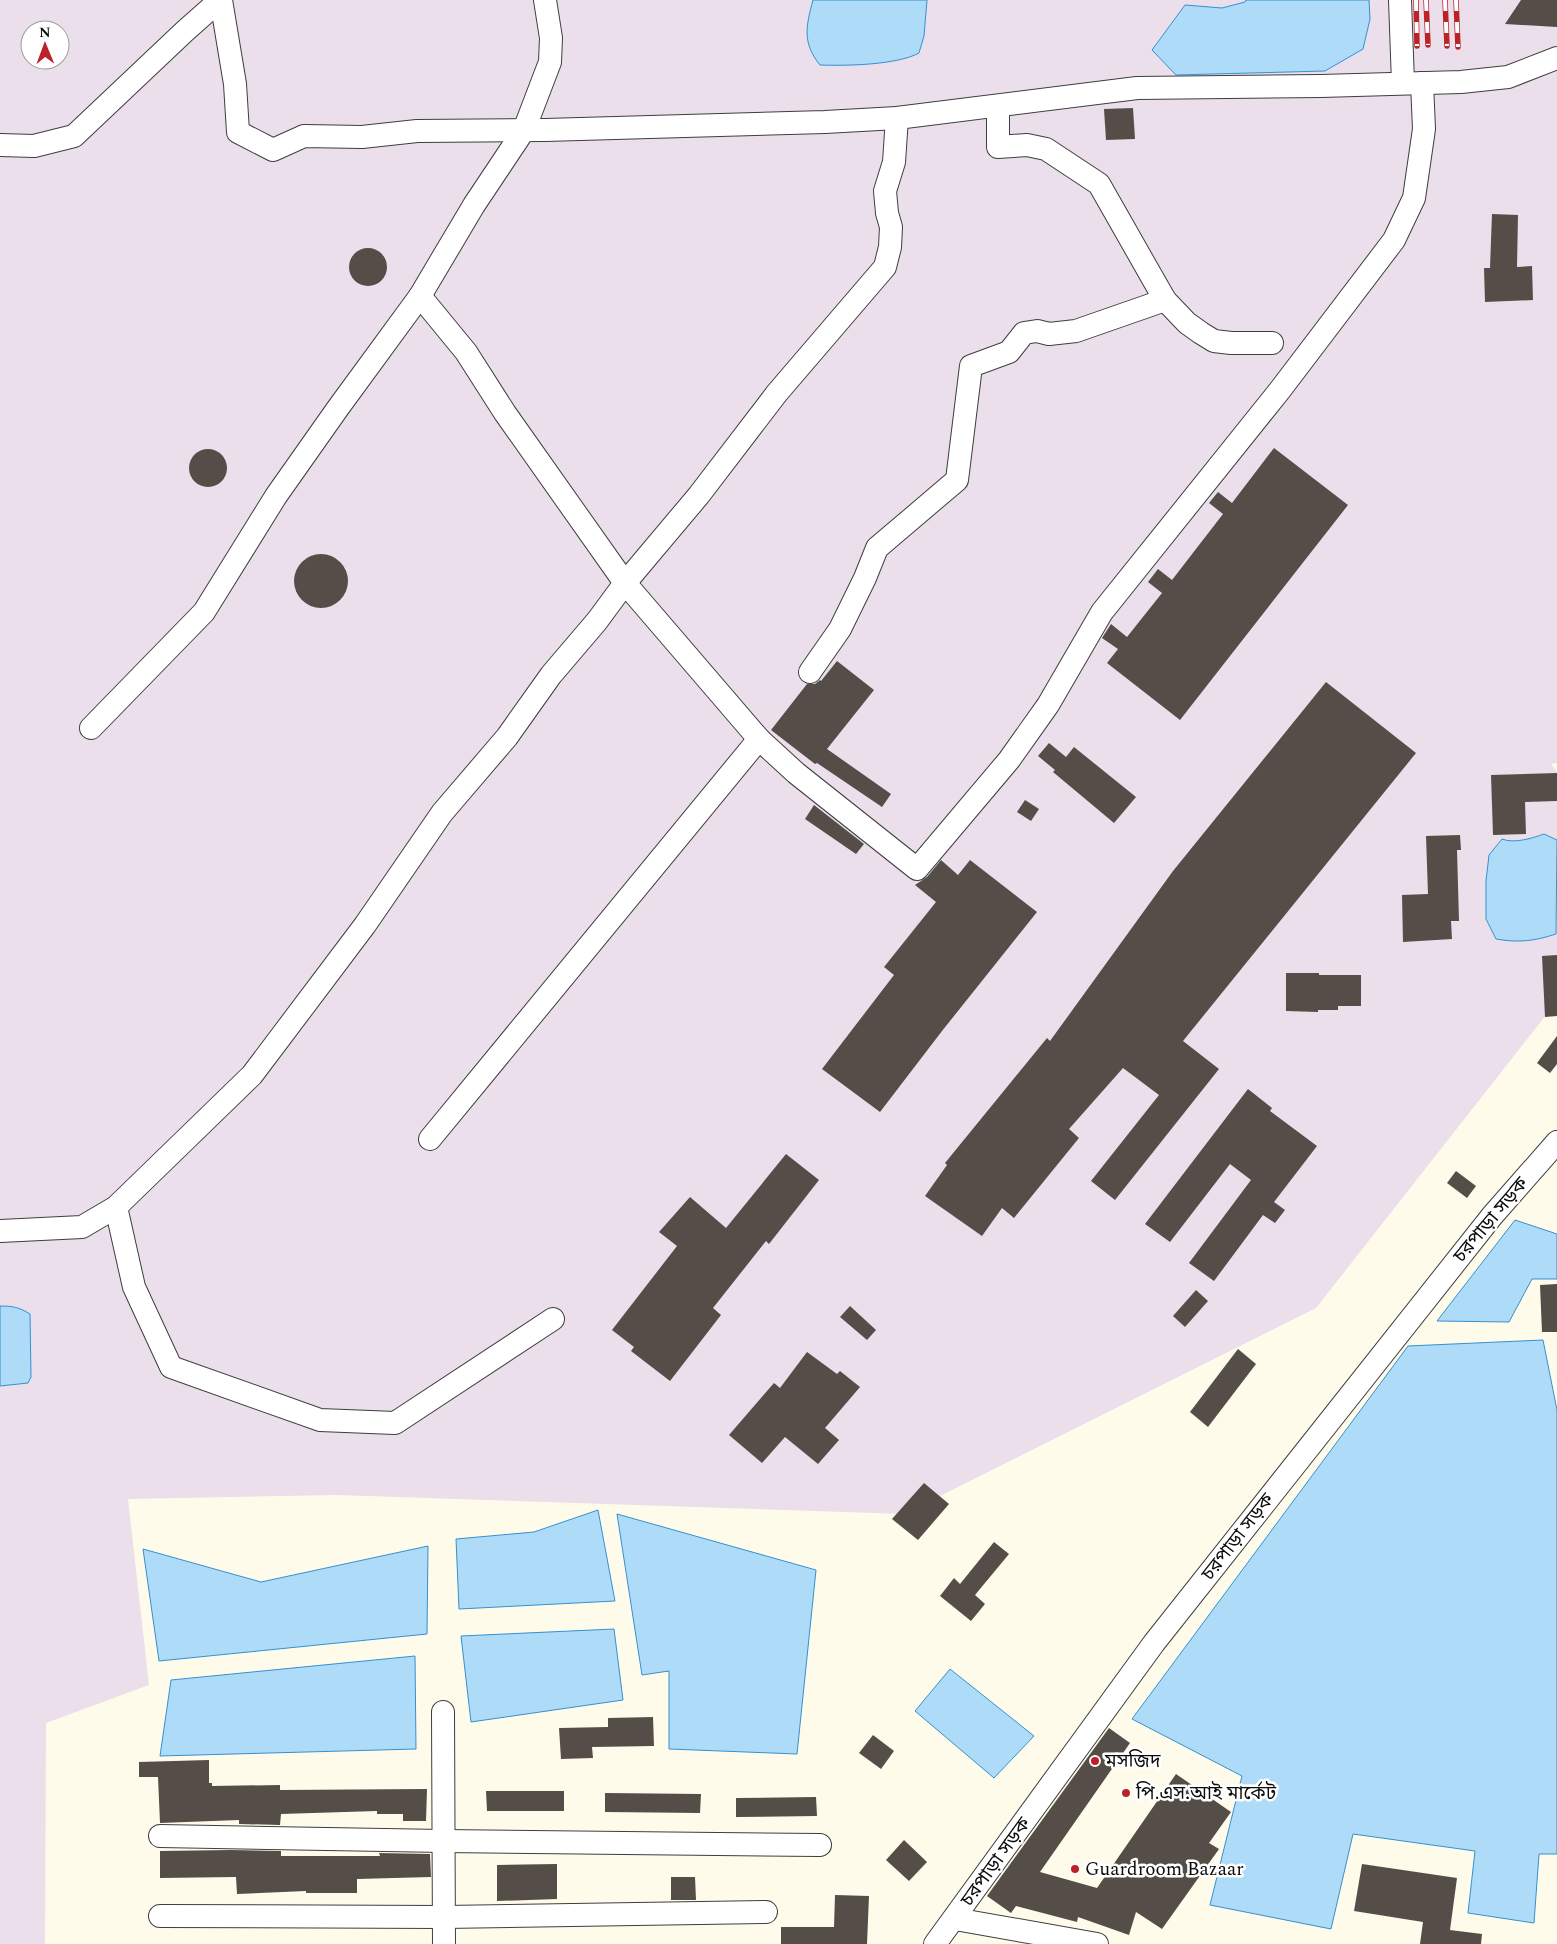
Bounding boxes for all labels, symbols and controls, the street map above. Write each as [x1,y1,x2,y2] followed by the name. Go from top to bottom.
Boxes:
[20,20,70,70] north arrow
[39,22,51,43] text: N
[1446,1170,1536,1270] street label: চরপাড়া সড়ক
[1194,1486,1282,1588] street label: চরপাড়া সড়ক
[1104,1747,1161,1776] place label: মসজিদ
[1089,1755,1101,1767] marker: মসজিদ
[1135,1779,1277,1808] place label: পি.এস.আই মার্কেট
[1120,1787,1132,1799] marker: পি.এস.আই মার্কেট
[953,1811,1039,1913] street label: চরপাড়া সড়ক
[1085,1855,1244,1884] place label: Guardroom Bazaar
[1069,1863,1081,1875] marker: Guardroom Bazaar

